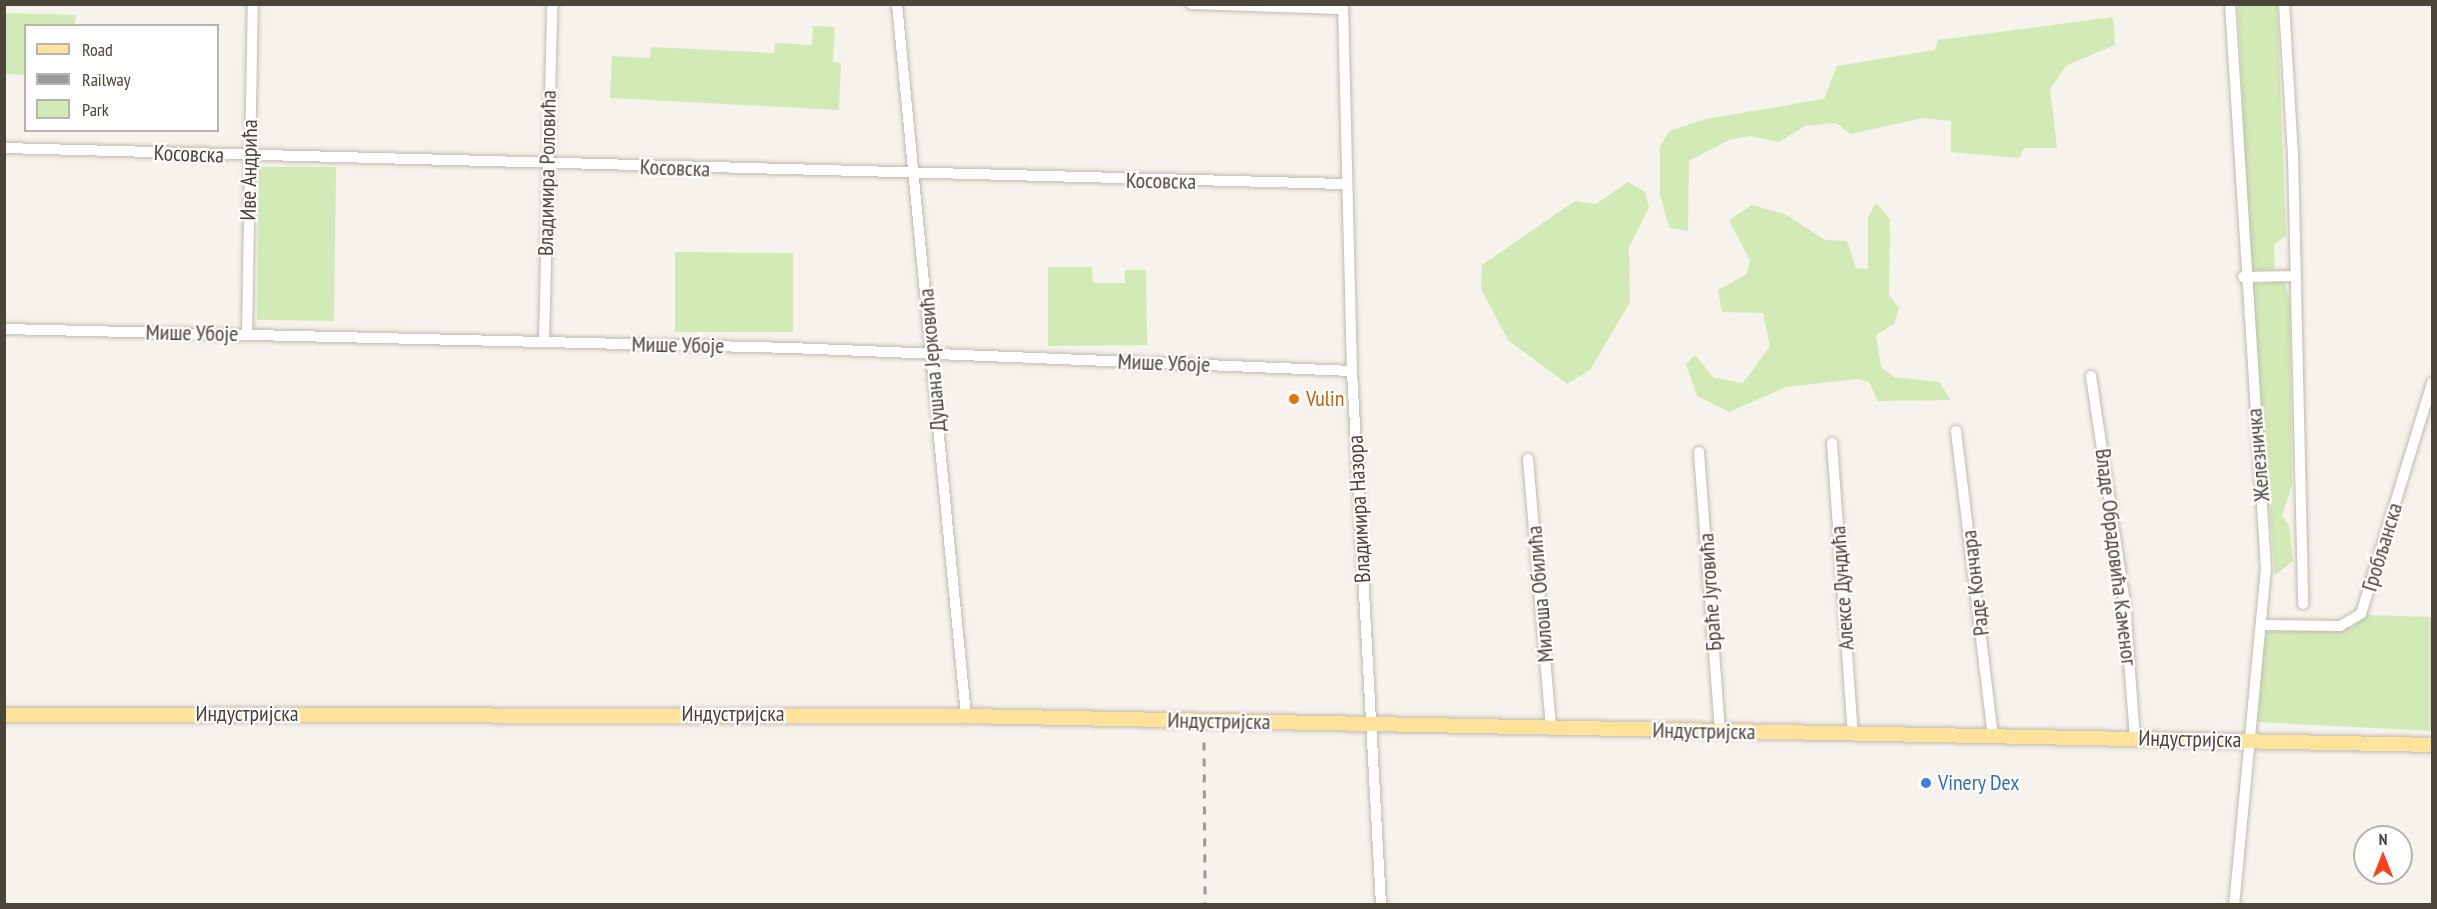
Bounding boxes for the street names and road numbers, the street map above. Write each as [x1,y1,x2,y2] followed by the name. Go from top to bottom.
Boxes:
[532,90,562,256] street label: Владимира Роловића
[235,119,263,221] street label: Иве Андрића
[153,140,225,168] street label: Косовска
[639,154,711,182] street label: Косовска
[1126,167,1196,195] street label: Косовска
[913,287,951,433] street label: Душана Јерковића
[145,319,239,347] street label: Мише Убоје
[631,331,725,359] street label: Мише Убоје
[1117,348,1211,378] street label: Мише Убоје
[2241,407,2275,503] street label: Железничка
[1342,435,1376,583] street label: Владимира Назора
[2090,447,2142,667] street label: Владе Обрадовића Каменог
[2356,500,2408,594] street label: Гробљанска
[1521,525,1559,663] street label: Милоша Обилића
[1824,525,1860,651] street label: Алексе Дундића
[1955,529,1995,637] street label: Раде Кончара
[1693,532,1727,652] street label: Браће Југовића
[195,701,299,727] street label: Индустријска
[681,701,785,727] street label: Индустријска
[1167,707,1271,735] street label: Индустријска
[1652,717,1756,745] street label: Индустријска
[2138,725,2242,753] street label: Индустријска

